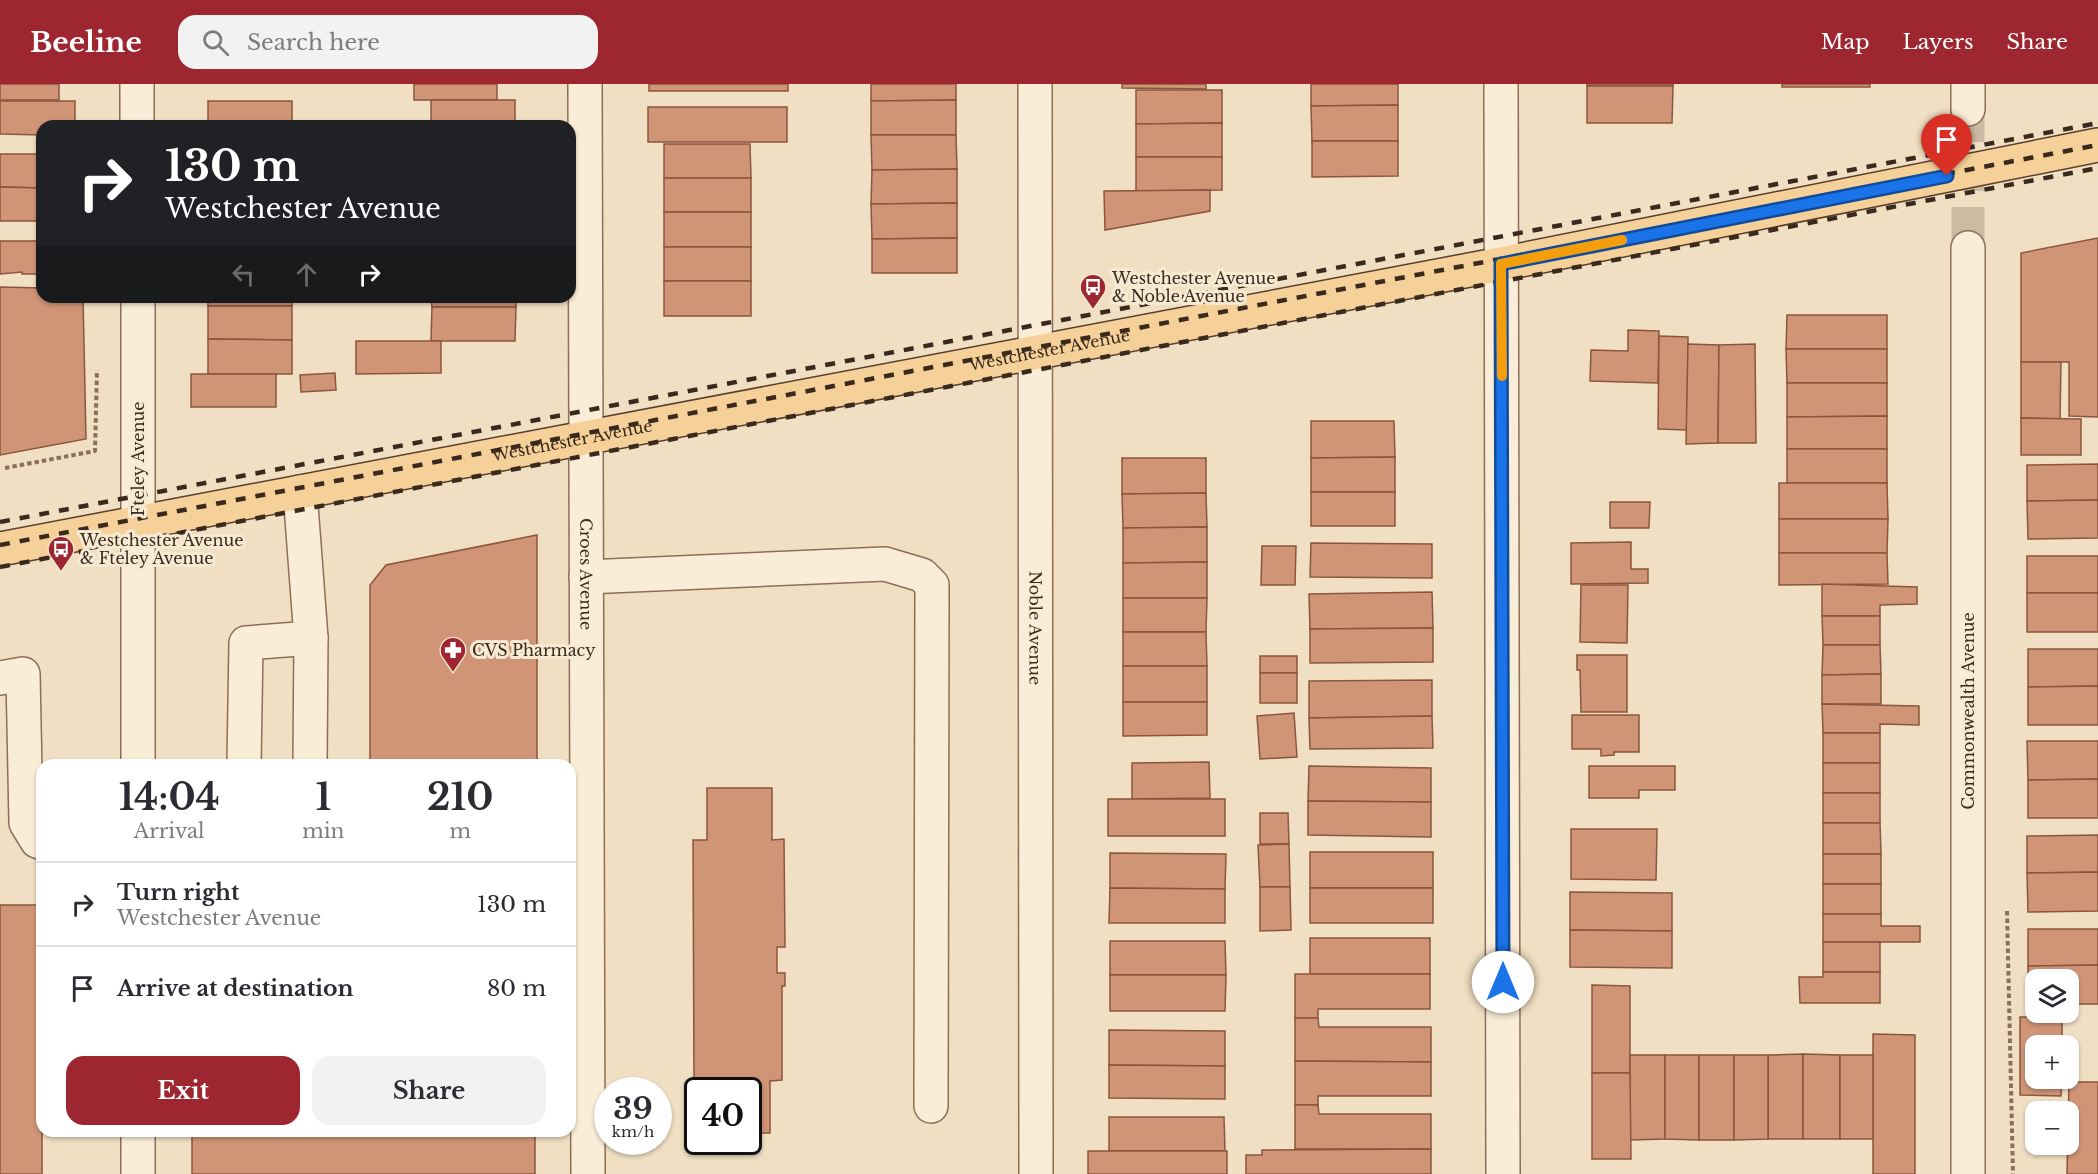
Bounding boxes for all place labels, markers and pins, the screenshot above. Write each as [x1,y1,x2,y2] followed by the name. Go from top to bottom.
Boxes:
[1921,114,1972,176] pin
[1111,268,1275,306] place label: Westchester Avenue & Noble Avenue
[1078,272,1108,310] bus stop icon: Westchester Avenue & Noble Avenue
[79,530,243,568] place label: Westchester Avenue & Fteley Avenue
[46,534,76,572] bus stop icon: Westchester Avenue & Fteley Avenue
[438,635,468,673] pharmacy icon: CVS Pharmacy
[472,640,596,660] place label: CVS Pharmacy

